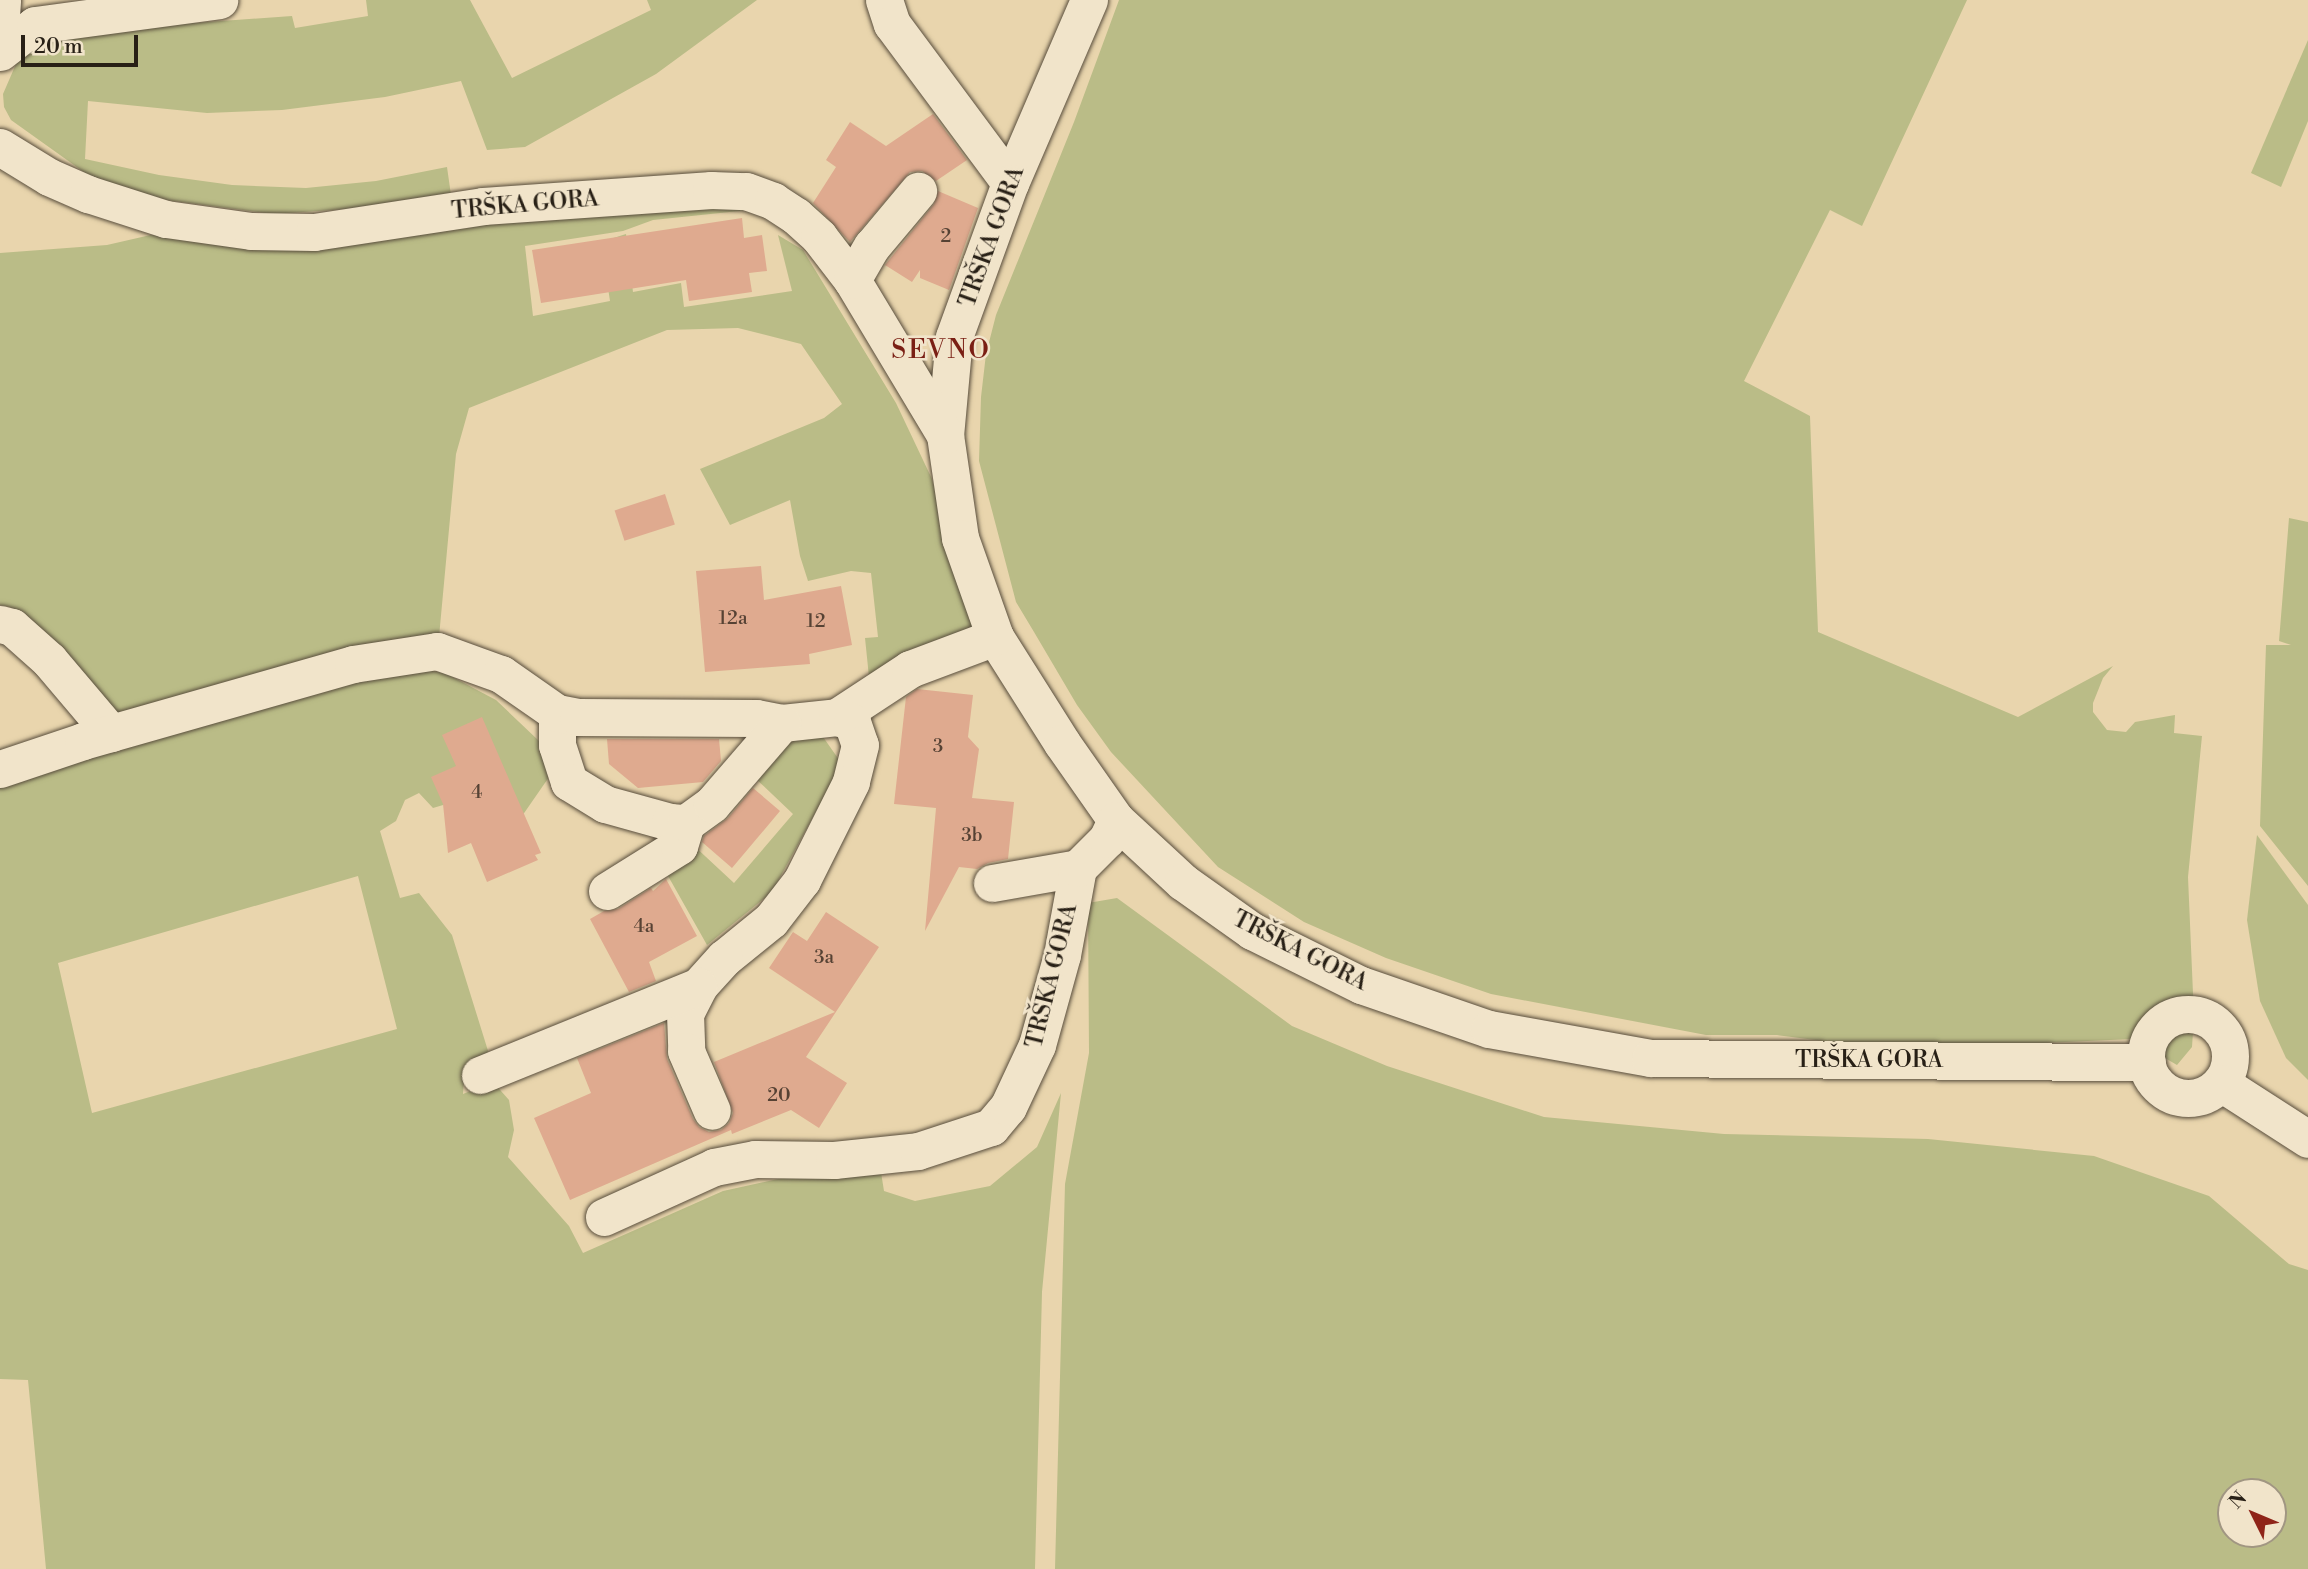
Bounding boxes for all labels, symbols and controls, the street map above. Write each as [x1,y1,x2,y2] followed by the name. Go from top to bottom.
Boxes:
[24,21,142,65] scale bar
[34,34,83,60] text: 20 m
[954,163,1030,311] street label: TRŠKA GORA
[450,185,600,225] street label: TRŠKA GORA
[941,226,951,248] house number: 2
[892,335,990,367] district label: SEVNO
[718,608,748,630] house number: 12a
[806,611,826,633] house number: 12
[933,736,943,758] house number: 3
[471,782,483,804] house number: 4
[961,825,983,847] house number: 3b
[1021,901,1083,1051] street label: TRŠKA GORA
[1228,905,1372,997] street label: TRŠKA GORA
[634,916,654,938] house number: 4a
[814,947,834,969] house number: 3a
[1795,1046,1943,1074] street label: TRŠKA GORA
[767,1085,791,1107] house number: 20
[2217,1478,2287,1548] north arrow
[2224,1486,2252,1514] text: N

